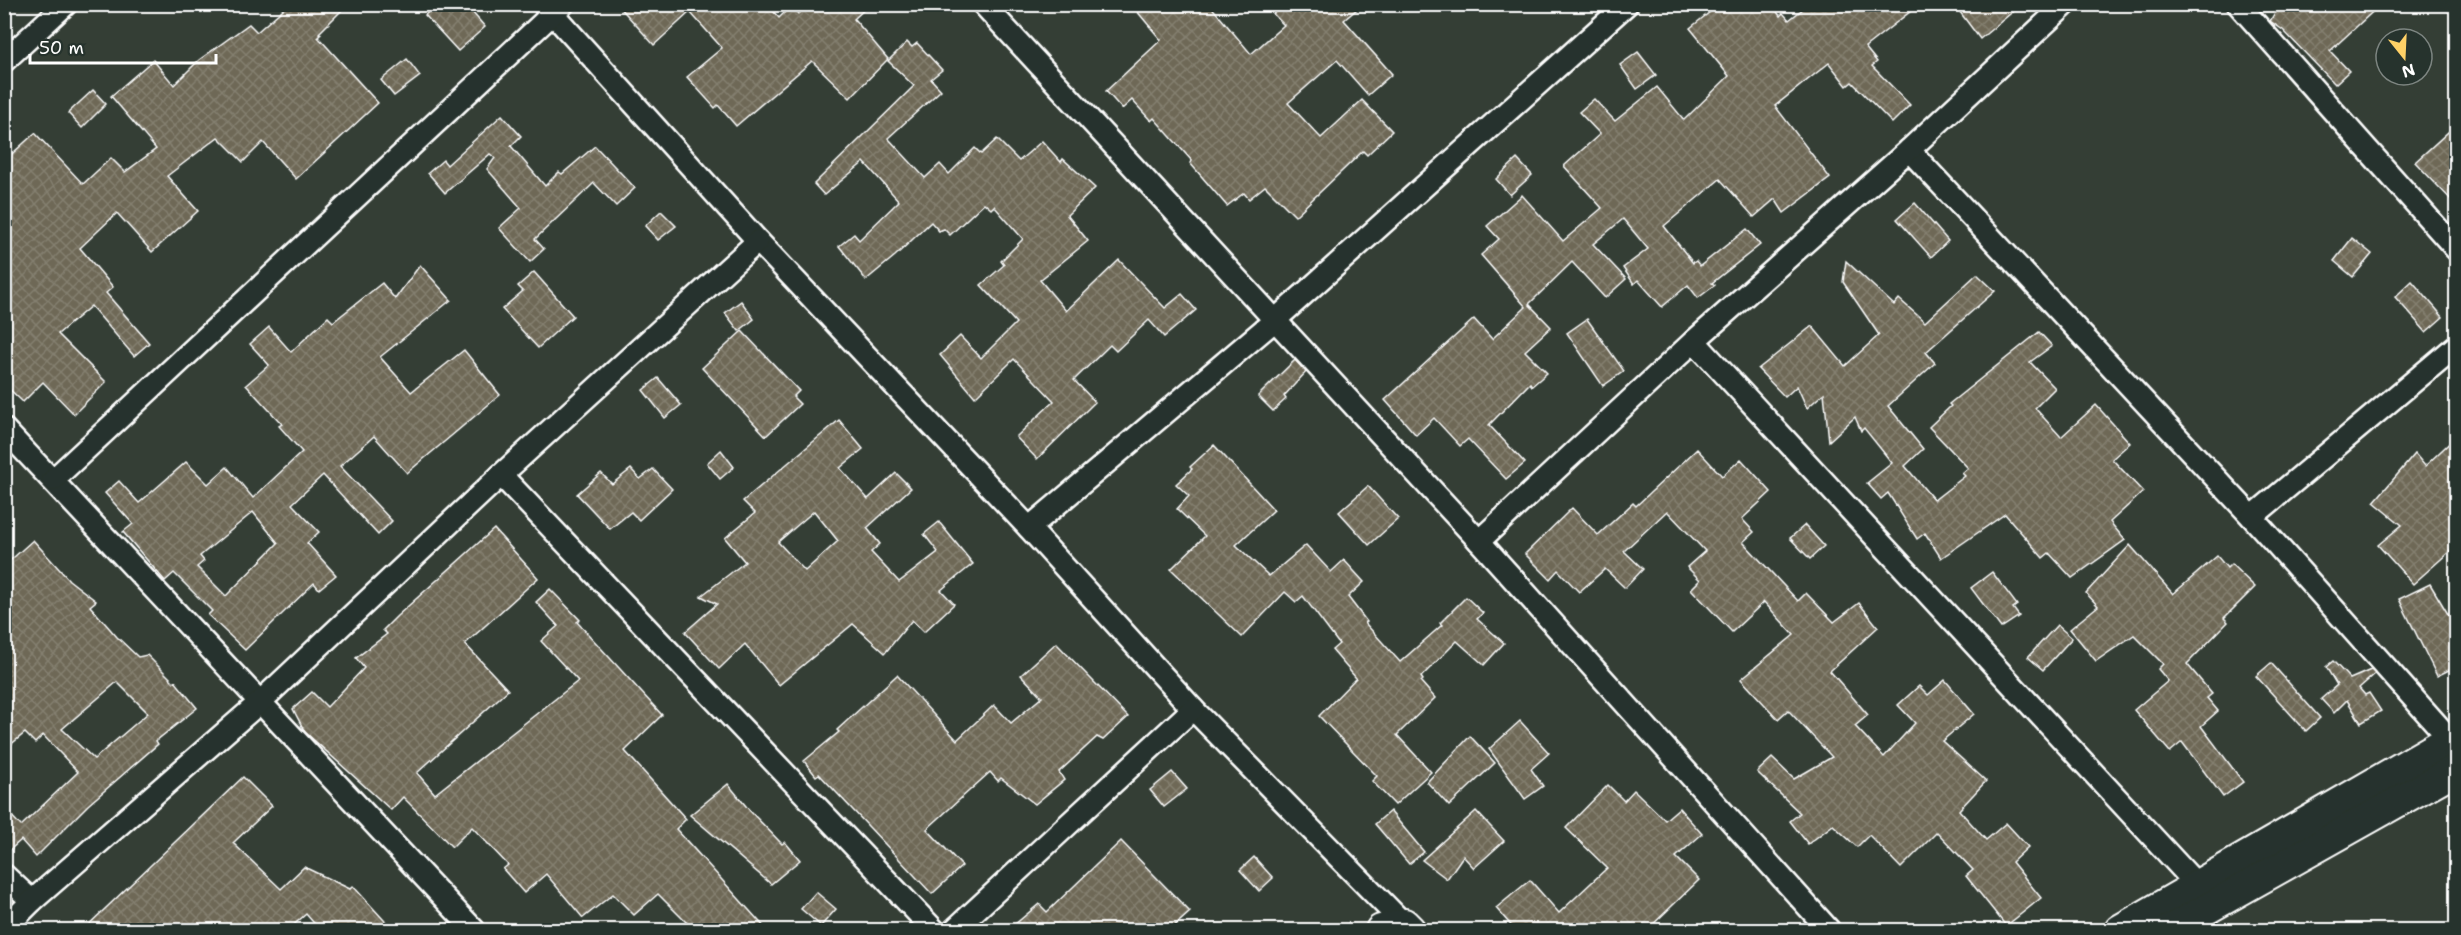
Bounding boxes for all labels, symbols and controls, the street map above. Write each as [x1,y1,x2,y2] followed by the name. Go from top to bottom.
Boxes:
[30,27,216,65] scale bar
[2374,27,2434,87] north arrow
[39,36,84,60] text: 50 m
[2399,59,2418,83] text: N

